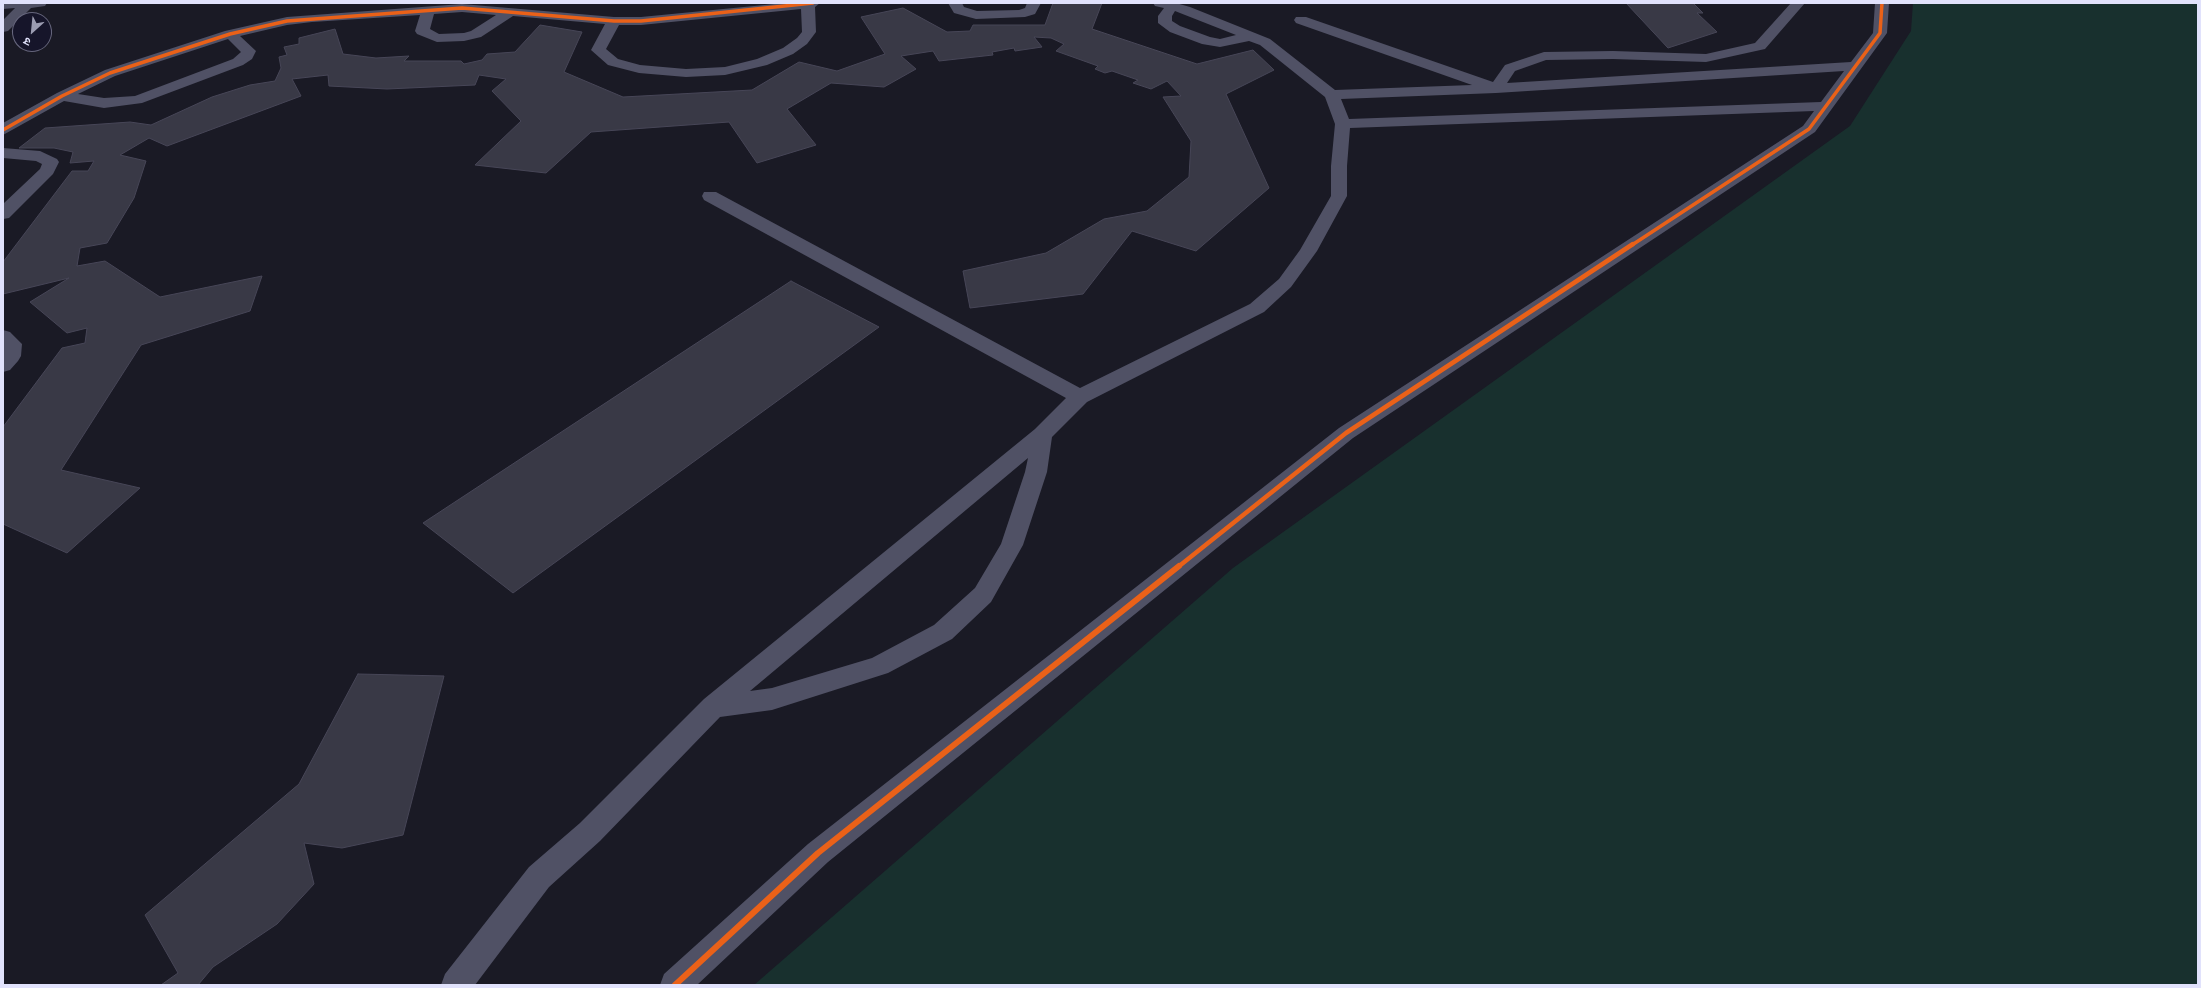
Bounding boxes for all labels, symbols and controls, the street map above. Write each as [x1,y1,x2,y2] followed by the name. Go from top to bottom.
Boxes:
[12,12,52,52] north arrow
[21,34,33,49] text: उ

